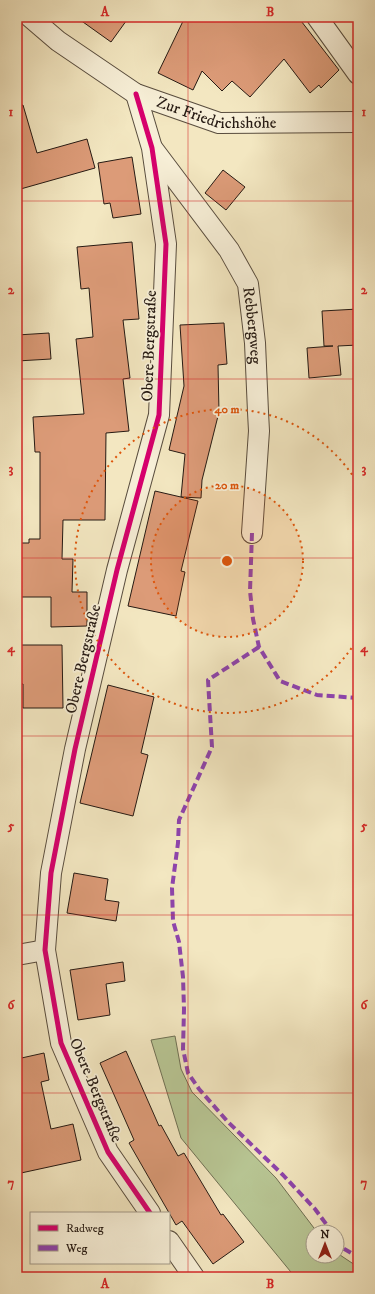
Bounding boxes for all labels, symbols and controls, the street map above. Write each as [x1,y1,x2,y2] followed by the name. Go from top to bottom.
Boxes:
[100,4,110,20] text: A
[266,4,274,20] text: B
[154,92,277,133] street label: Zur Friedrichshöhe
[9,104,14,120] text: 1
[362,104,367,120] text: 1
[8,282,15,298] text: 2
[361,282,368,298] text: 2
[238,286,266,365] street label: Rebbergweg
[137,290,161,402] street label: Obere Bergstraße
[214,402,239,417] text: 40 m
[9,461,14,477] text: 3
[362,461,367,477] text: 3
[215,478,239,493] text: 20 m
[220,554,234,568] centre of rings
[61,602,105,716] street label: Obere Bergstraße
[6,640,15,657] text: 4
[359,640,368,657] text: 4
[7,818,15,834] text: 5
[360,818,368,834] text: 5
[8,997,16,1013] text: 6
[361,997,369,1013] text: 6
[65,1035,127,1146] street label: Obere Bergstraße
[8,1175,15,1191] text: 7
[361,1175,368,1191] text: 7
[30,1212,170,1264] legend
[66,1221,104,1236] text: Radweg
[305,1224,345,1264] north arrow
[320,1228,330,1242] text: N
[65,1241,87,1256] text: Weg
[100,1276,110,1292] text: A
[266,1276,274,1292] text: B

